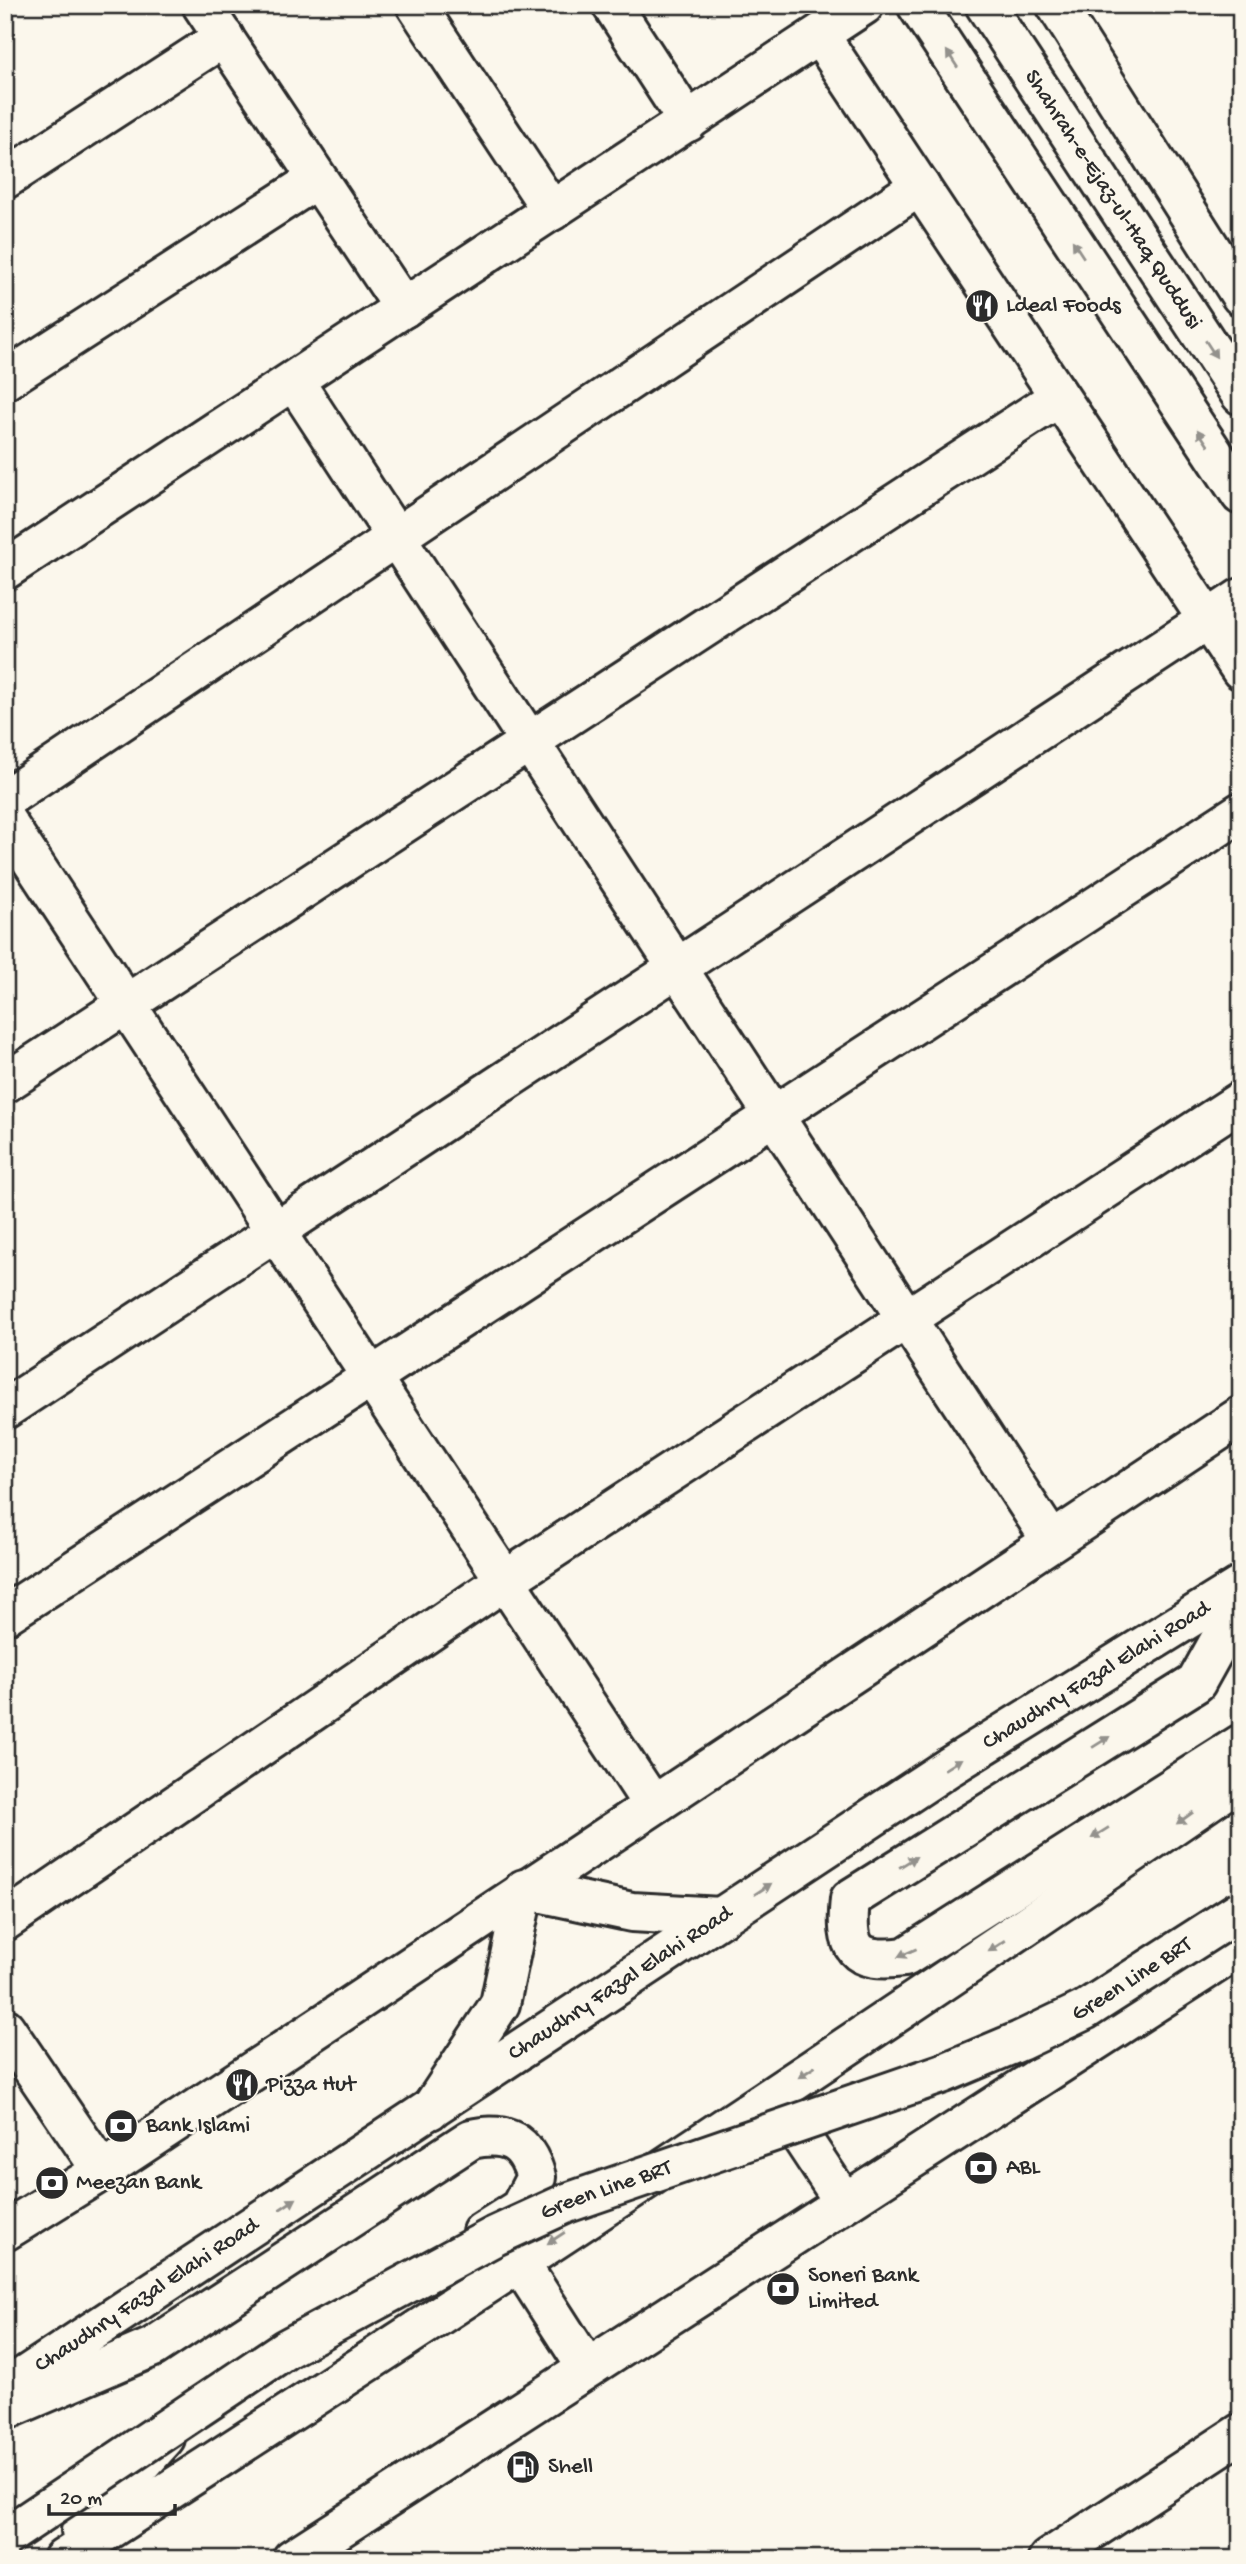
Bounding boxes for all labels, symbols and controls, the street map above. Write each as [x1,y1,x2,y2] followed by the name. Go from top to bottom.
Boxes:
[945,50,959,68] one-way arrow
[1018,65,1208,335] street label: Shahrah-e-Ejaz-ul-Haq Quddusi
[1071,239,1084,258] one-way arrow
[963,287,1001,325] restaurant icon: Ldeal Foods
[1006,293,1121,320] place label: Ldeal Foods
[1204,339,1217,359] one-way arrow
[1197,429,1210,448] one-way arrow
[978,1594,1216,1756] street label: Chaudhry Fazal Elahi Road
[1092,1735,1111,1748] one-way arrow
[944,1758,963,1771] one-way arrow
[1175,1811,1194,1824] one-way arrow
[1091,1826,1110,1839] one-way arrow
[899,1856,918,1869] one-way arrow
[754,1883,773,1896] one-way arrow
[503,1899,739,2067] street label: Chaudhry Fazal Elahi Road
[1068,1931,1198,2028] street label: Green Line BRT
[987,1940,1006,1953] one-way arrow
[897,1947,917,1959] one-way arrow
[797,2065,816,2078] one-way arrow
[223,2066,261,2104] restaurant icon: Pizza Hut
[265,2072,357,2099] place label: Pizza Hut
[102,2107,140,2145] bank icon: Bank Islami
[145,2113,250,2140] place label: Bank Islami
[962,2149,1000,2187] bank icon: ABL
[536,2154,676,2227] street label: Green Line BRT
[1006,2155,1041,2182] place label: ABL
[33,2164,71,2202] bank icon: Meezan Bank
[76,2170,203,2197] place label: Meezan Bank
[278,2198,298,2211] one-way arrow
[30,2211,265,2379] street label: Chaudhry Fazal Elahi Road
[546,2231,565,2244] one-way arrow
[808,2263,920,2316] place label: Soneri Bank Limited
[764,2270,802,2308] bank icon: Soneri Bank Limited
[504,2448,542,2486] fuel station icon: Shell
[548,2454,593,2481] place label: Shell
[49,2473,175,2517] scale bar
[60,2488,102,2513] text: 20 m

